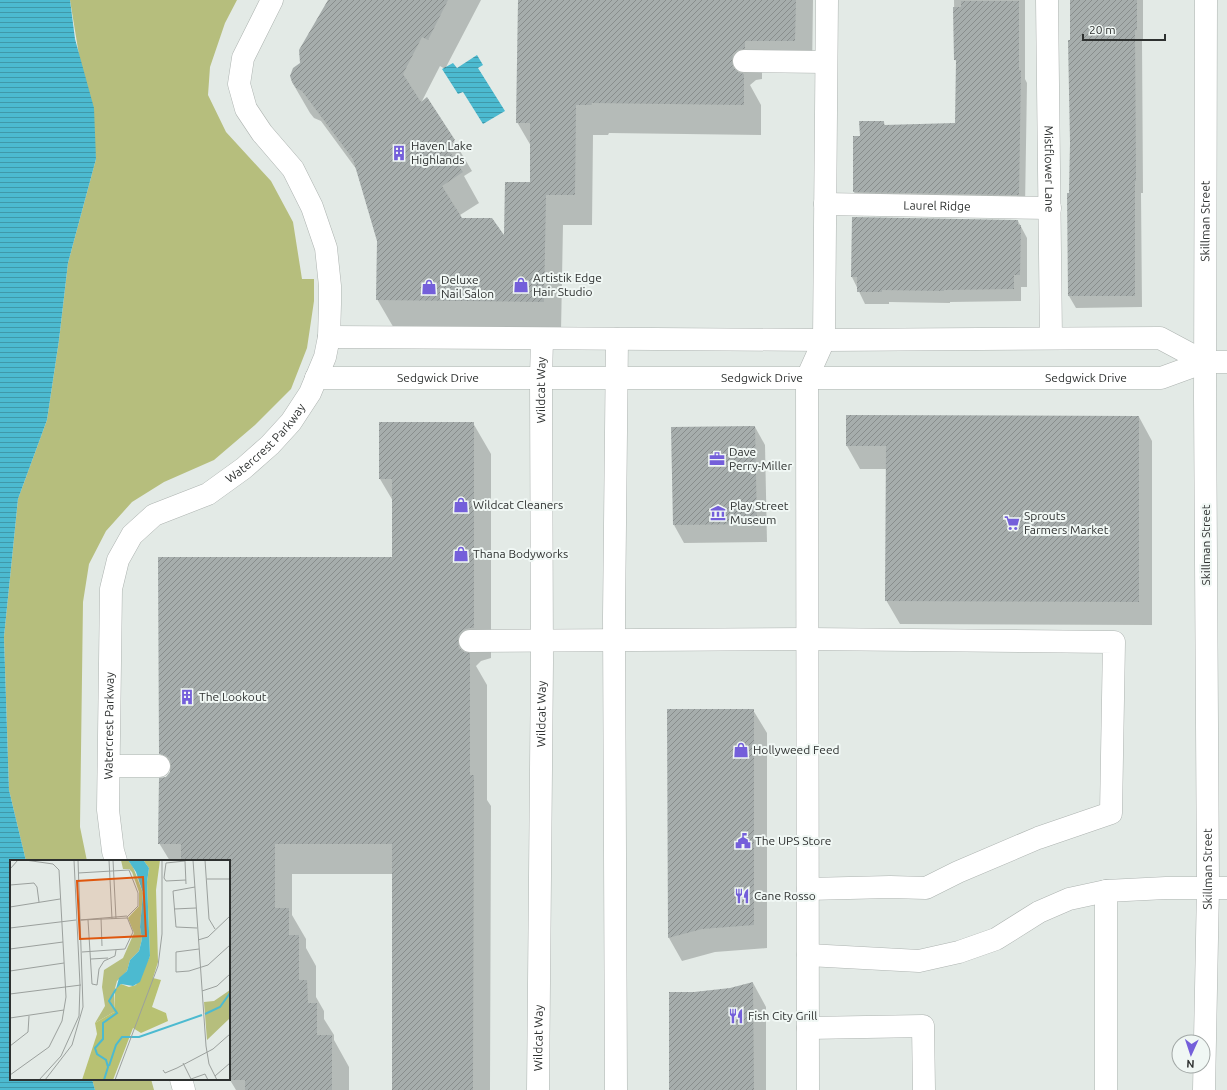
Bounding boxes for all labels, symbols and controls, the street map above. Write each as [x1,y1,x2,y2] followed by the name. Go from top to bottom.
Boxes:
[1083,16,1165,42] scale bar
[1089,23,1116,36] text: 20 m
[1042,125,1057,213] street label: Mistflower Lane
[411,139,472,166] place label: Haven Lake Highlands
[390,144,408,162] building icon: Haven Lake Highlands
[1198,180,1212,262] street label: Skillman Street
[903,198,971,213] street label: Laurel Ridge
[533,271,602,298] place label: Artistik Edge Hair Studio
[441,273,494,300] place label: Deluxe Nail Salon
[512,276,530,294] shop icon: Artistik Edge Hair Studio
[420,278,438,296] shop icon: Deluxe Nail Salon
[534,356,548,423] street label: Wildcat Way
[397,371,479,384] street label: Sedgwick Drive
[721,371,803,384] street label: Sedgwick Drive
[1045,371,1127,384] street label: Sedgwick Drive
[223,401,307,485] street label: Watercrest Parkway
[729,445,792,472] place label: Dave Perry-Miller
[708,450,726,468] office icon: Dave Perry-Miller
[452,496,470,514] shop icon: Wildcat Cleaners
[473,498,563,511] place label: Wildcat Cleaners
[730,499,789,526] place label: Play Street Museum
[709,504,727,522] museum icon: Play Street Museum
[1199,504,1212,586] street label: Skillman Street
[1024,509,1109,536] place label: Sprouts Farmers Market
[1003,514,1021,532] supermarket icon: Sprouts Farmers Market
[452,545,470,563] shop icon: Thana Bodyworks
[473,547,568,560] place label: Thana Bodyworks
[101,672,116,780] street label: Watercrest Parkway
[534,681,548,747] street label: Wildcat Way
[178,688,196,706] building icon: The Lookout
[199,690,267,703] place label: The Lookout
[732,741,750,759] shop icon: Hollyweed Feed
[753,743,840,756] place label: Hollyweed Feed
[1201,828,1214,910] street label: Skillman Street
[734,832,752,850] public building icon: The UPS Store
[755,834,831,847] place label: The UPS Store
[10,860,230,1080] inset map
[733,887,751,905] restaurant icon: Cane Rosso
[754,889,816,902] place label: Cane Rosso
[531,1005,545,1071] street label: Wildcat Way
[727,1007,745,1025] restaurant icon: Fish City Grill
[748,1009,817,1022] place label: Fish City Grill
[1171,1034,1211,1074] north arrow
[1186,1058,1195,1070] text: N

